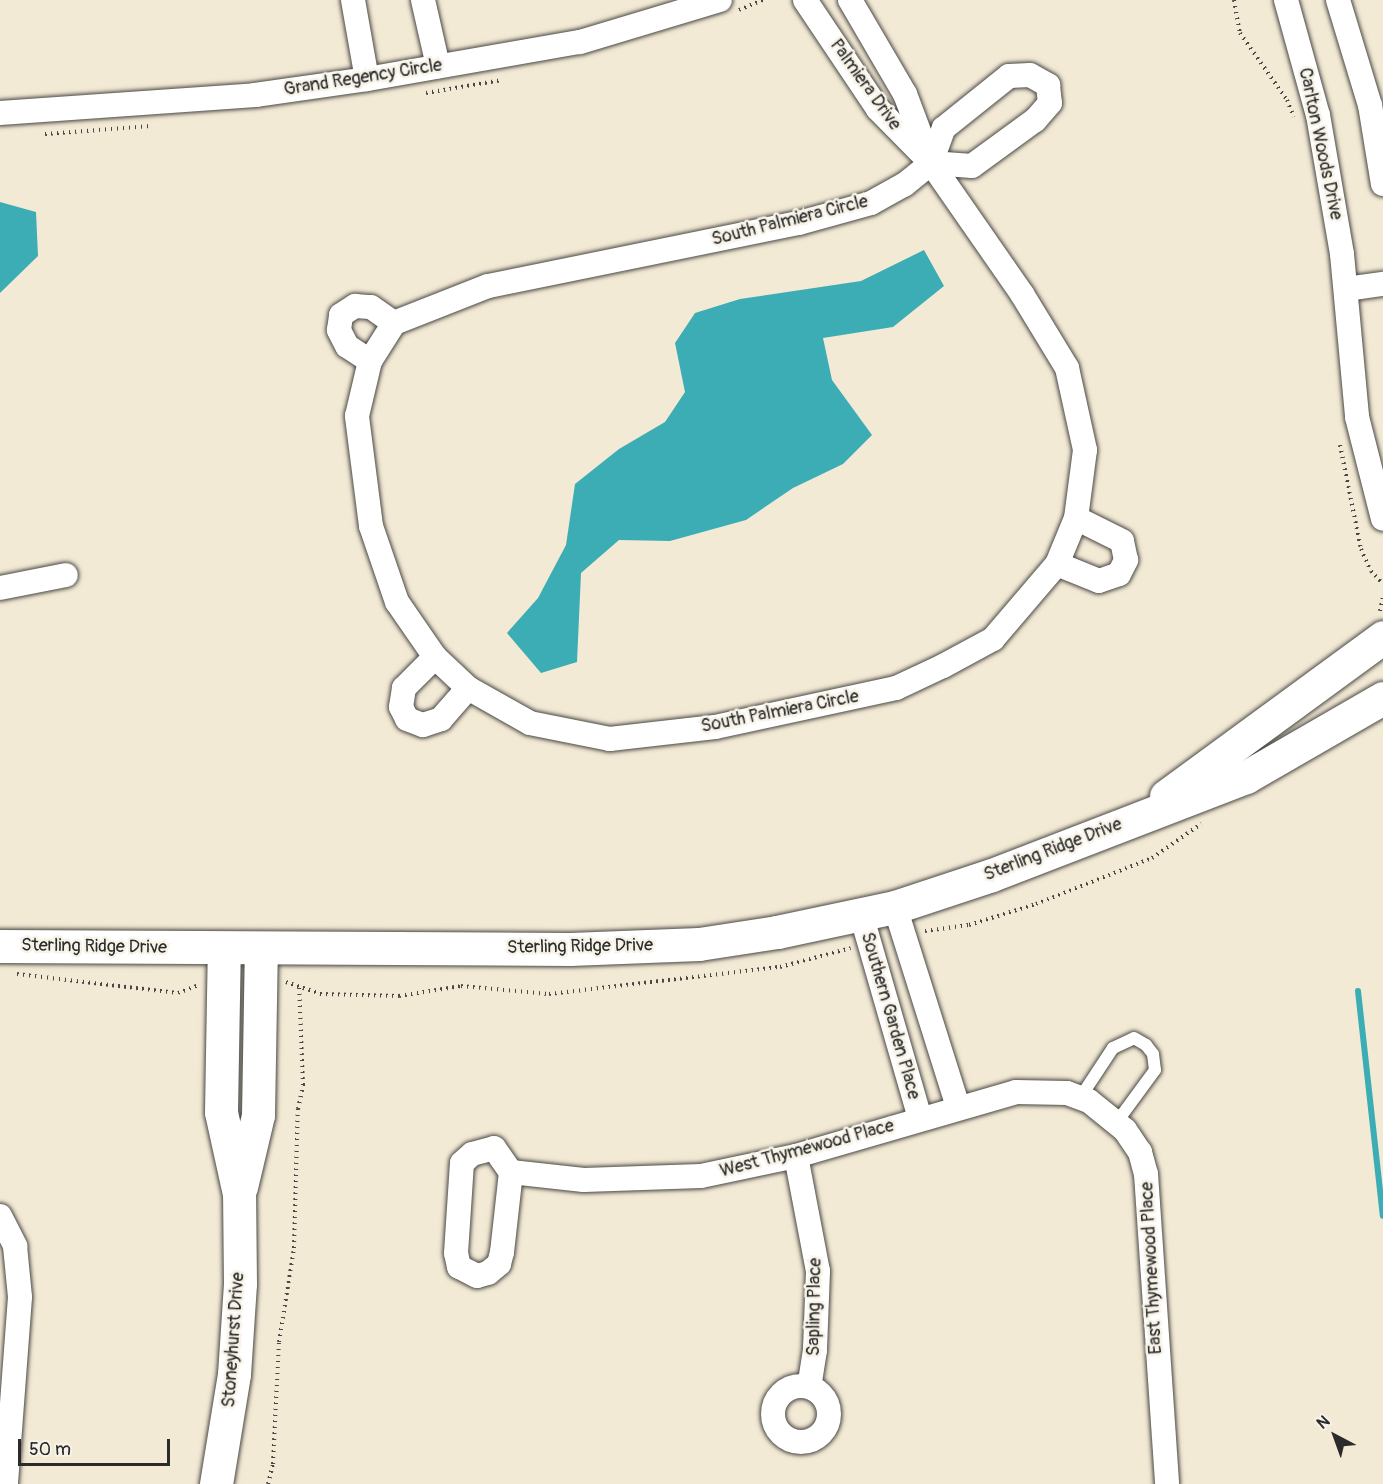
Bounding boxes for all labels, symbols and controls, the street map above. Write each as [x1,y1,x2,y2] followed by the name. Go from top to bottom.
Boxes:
[825,35,905,135] street label: Palmiera Drive
[282,55,444,101] street label: Grand Regency Circle
[1293,66,1347,222] street label: Carlton Woods Drive
[710,191,870,251] street label: South Palmiera Circle
[699,686,861,738] street label: South Palmiera Circle
[981,814,1125,886] street label: Sterling Ridge Drive
[856,930,924,1102] street label: Southern Garden Place
[21,935,167,959] street label: Sterling Ridge Drive
[507,935,653,959] street label: Sterling Ridge Drive
[718,1115,896,1183] street label: West Thymewood Place
[1137,1181,1167,1355] street label: East Thymewood Place
[803,1258,827,1356] street label: Sapling Place
[218,1272,250,1408] street label: Stoneyhurst Drive
[1305,1406,1365,1466] north arrow
[1313,1411,1334,1434] text: N
[21,1427,172,1465] scale bar
[29,1438,71,1461] text: 50 m

